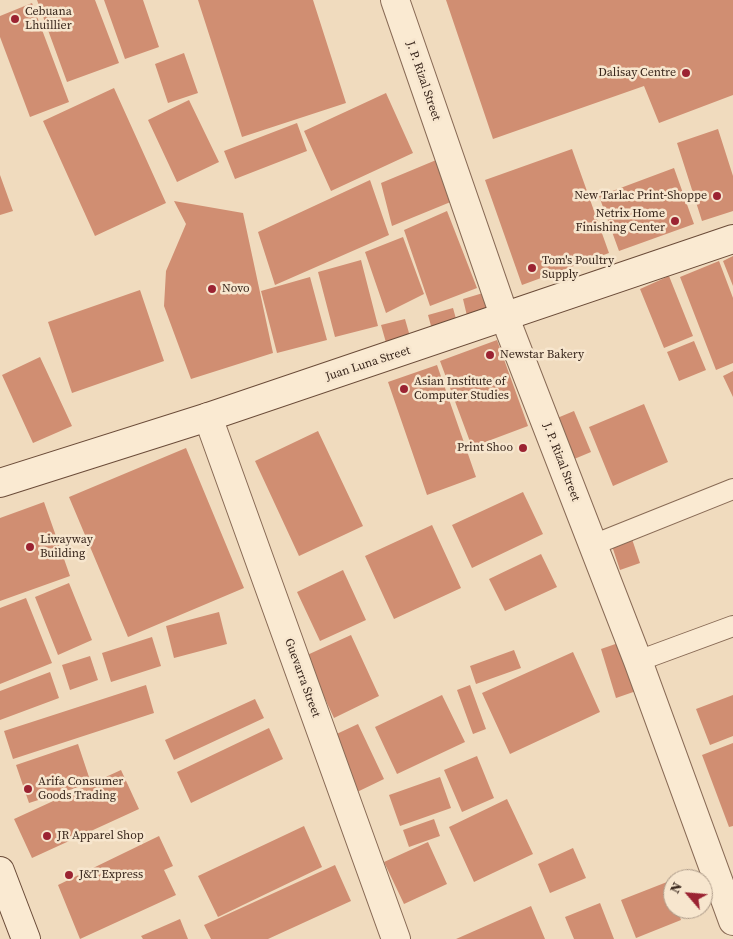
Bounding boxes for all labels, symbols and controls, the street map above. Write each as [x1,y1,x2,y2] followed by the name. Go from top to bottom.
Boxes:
[25,5,72,33] place label: Cebuana Lhuillier
[9,13,21,25] marker: Cebuana Lhuillier
[403,39,443,123] street label: J. P. Rizal Street
[598,66,676,80] place label: Dalisay Centre
[680,67,692,79] marker: Dalisay Centre
[574,189,707,203] place label: New Tarlac Print-Shoppe
[711,190,723,202] marker: New Tarlac Print-Shoppe
[576,207,665,235] place label: Netrix Home Finishing Center
[669,215,681,227] marker: Netrix Home Finishing Center
[542,254,614,282] place label: Tom's Poultry Supply
[526,262,538,274] marker: Tom's Poultry Supply
[222,282,250,296] place label: Novo
[206,283,218,295] marker: Novo
[324,344,412,384] street label: Juan Luna Street
[500,348,584,362] place label: Newstar Bakery
[484,349,496,361] marker: Newstar Bakery
[414,375,509,403] place label: Asian Institute of Computer Studies
[398,383,410,395] marker: Asian Institute of Computer Studies
[539,421,583,503] street label: J. P. Rizal Street
[457,441,513,455] place label: Print Shoo
[517,442,529,454] marker: Print Shoo
[40,533,93,561] place label: Liwayway Building
[24,541,36,553] marker: Liwayway Building
[281,637,323,719] street label: Guevarra Street
[38,775,123,803] place label: Arifa Consumer Goods Trading
[22,783,34,795] marker: Arifa Consumer Goods Trading
[57,829,144,843] place label: JR Apparel Shop
[41,830,53,842] marker: JR Apparel Shop
[79,868,143,882] place label: J&T Express
[63,869,75,881] marker: J&T Express
[663,869,713,919] north arrow
[664,879,687,897] text: N

